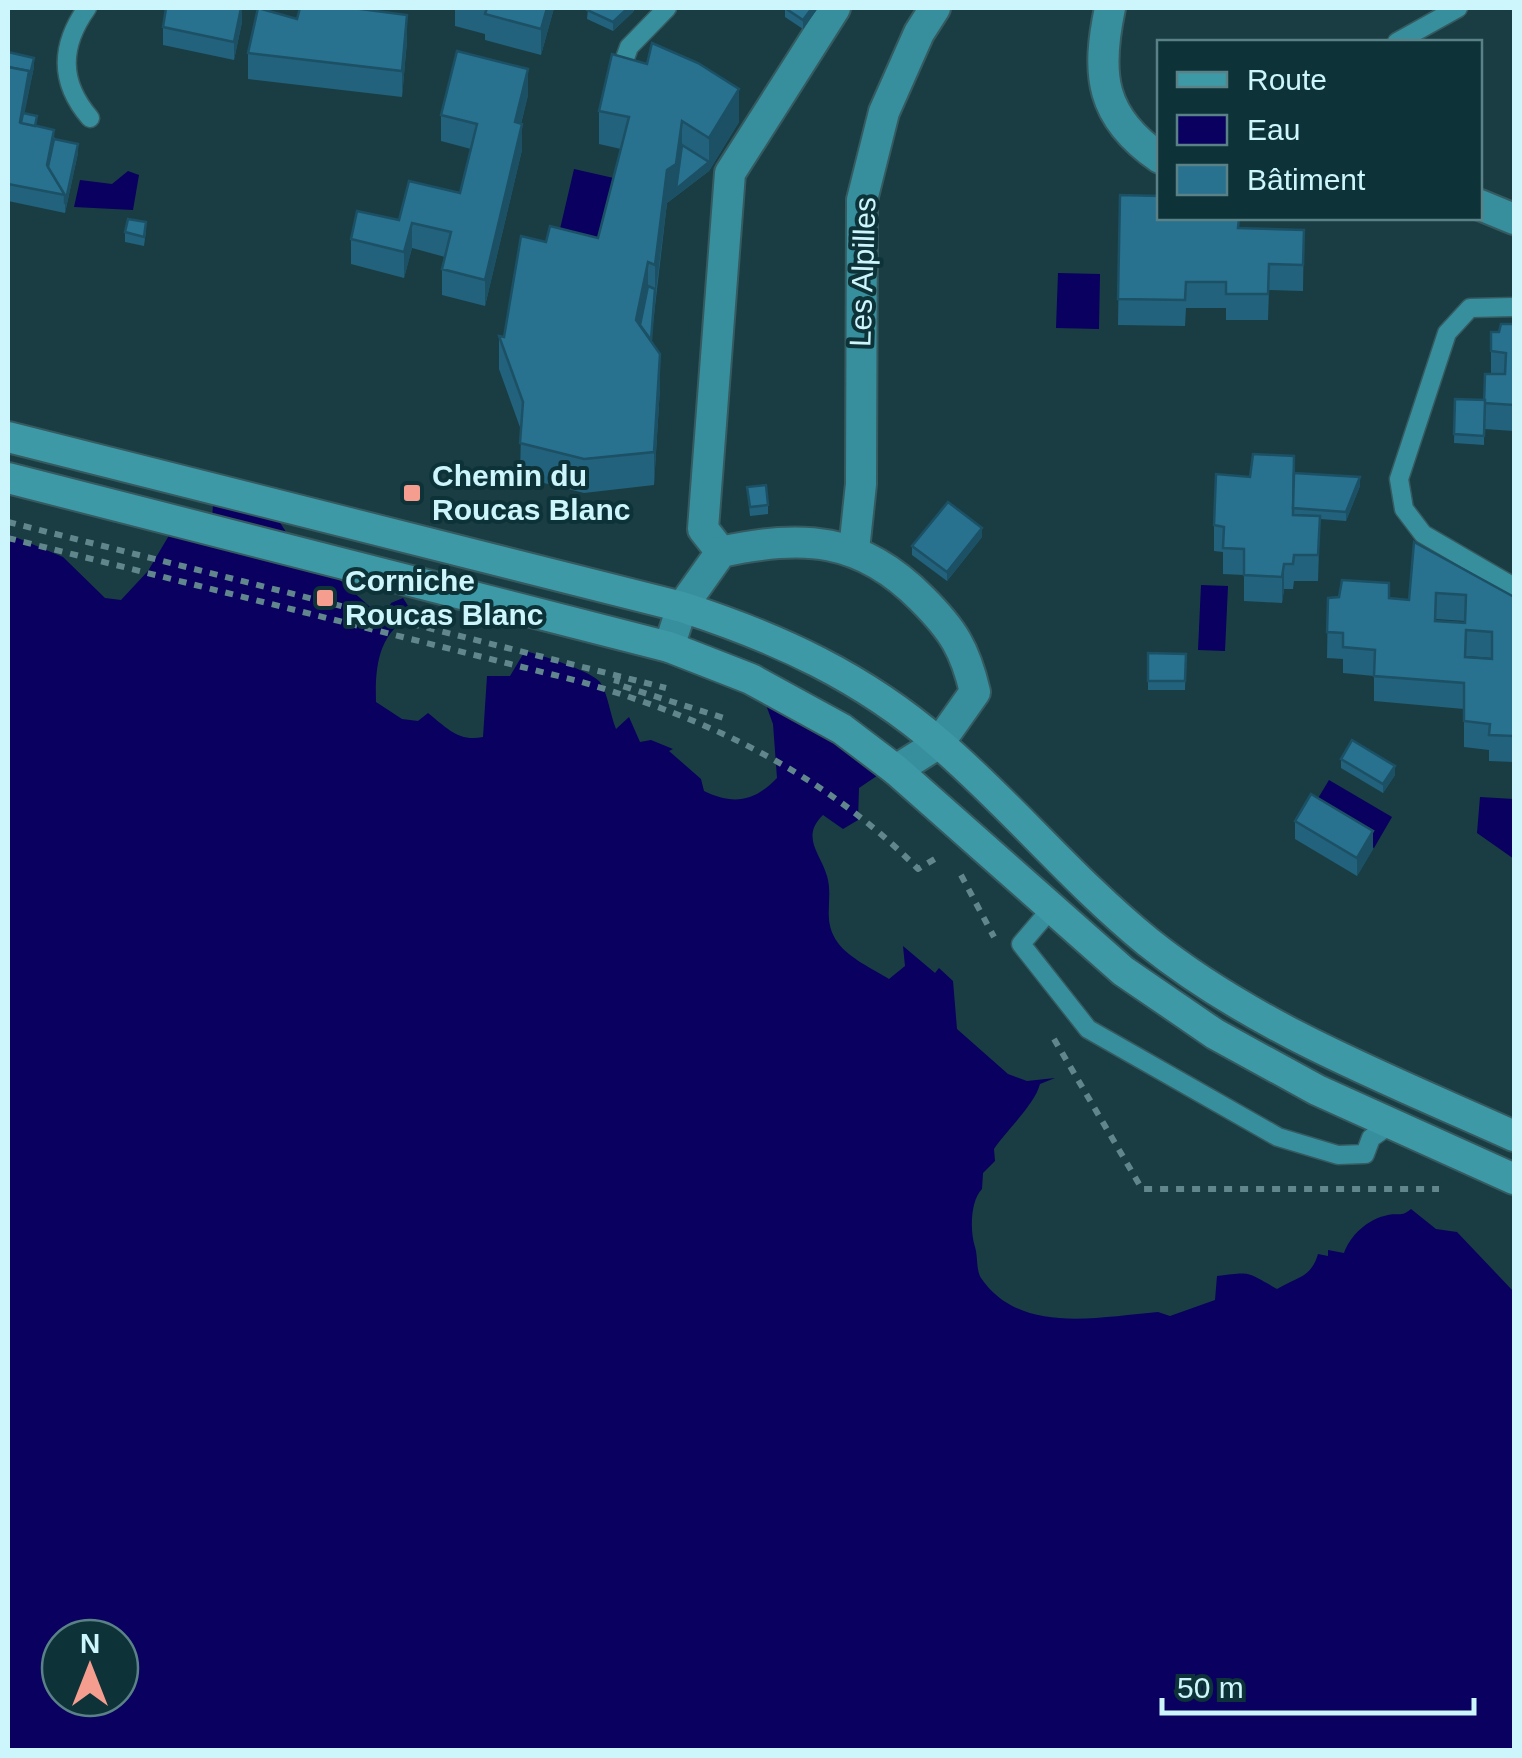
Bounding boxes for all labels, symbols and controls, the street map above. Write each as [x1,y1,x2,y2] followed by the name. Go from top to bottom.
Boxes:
[1157,40,1482,220] legend
[1247,63,1327,96] text: Route
[1247,113,1300,146] text: Eau
[1247,163,1366,196] text: Bâtiment
[843,196,882,348] street label: Les Alpilles
[432,459,630,526] place label: Chemin du Roucas Blanc
[401,482,423,504] marker: Chemin du Roucas Blanc
[345,564,543,631] place label: Corniche Roucas Blanc
[314,587,336,609] marker: Corniche Roucas Blanc
[40,1618,140,1718] north arrow
[80,1628,100,1659] text: N
[1162,1653,1474,1715] scale bar
[1177,1671,1244,1704] text: 50 m

